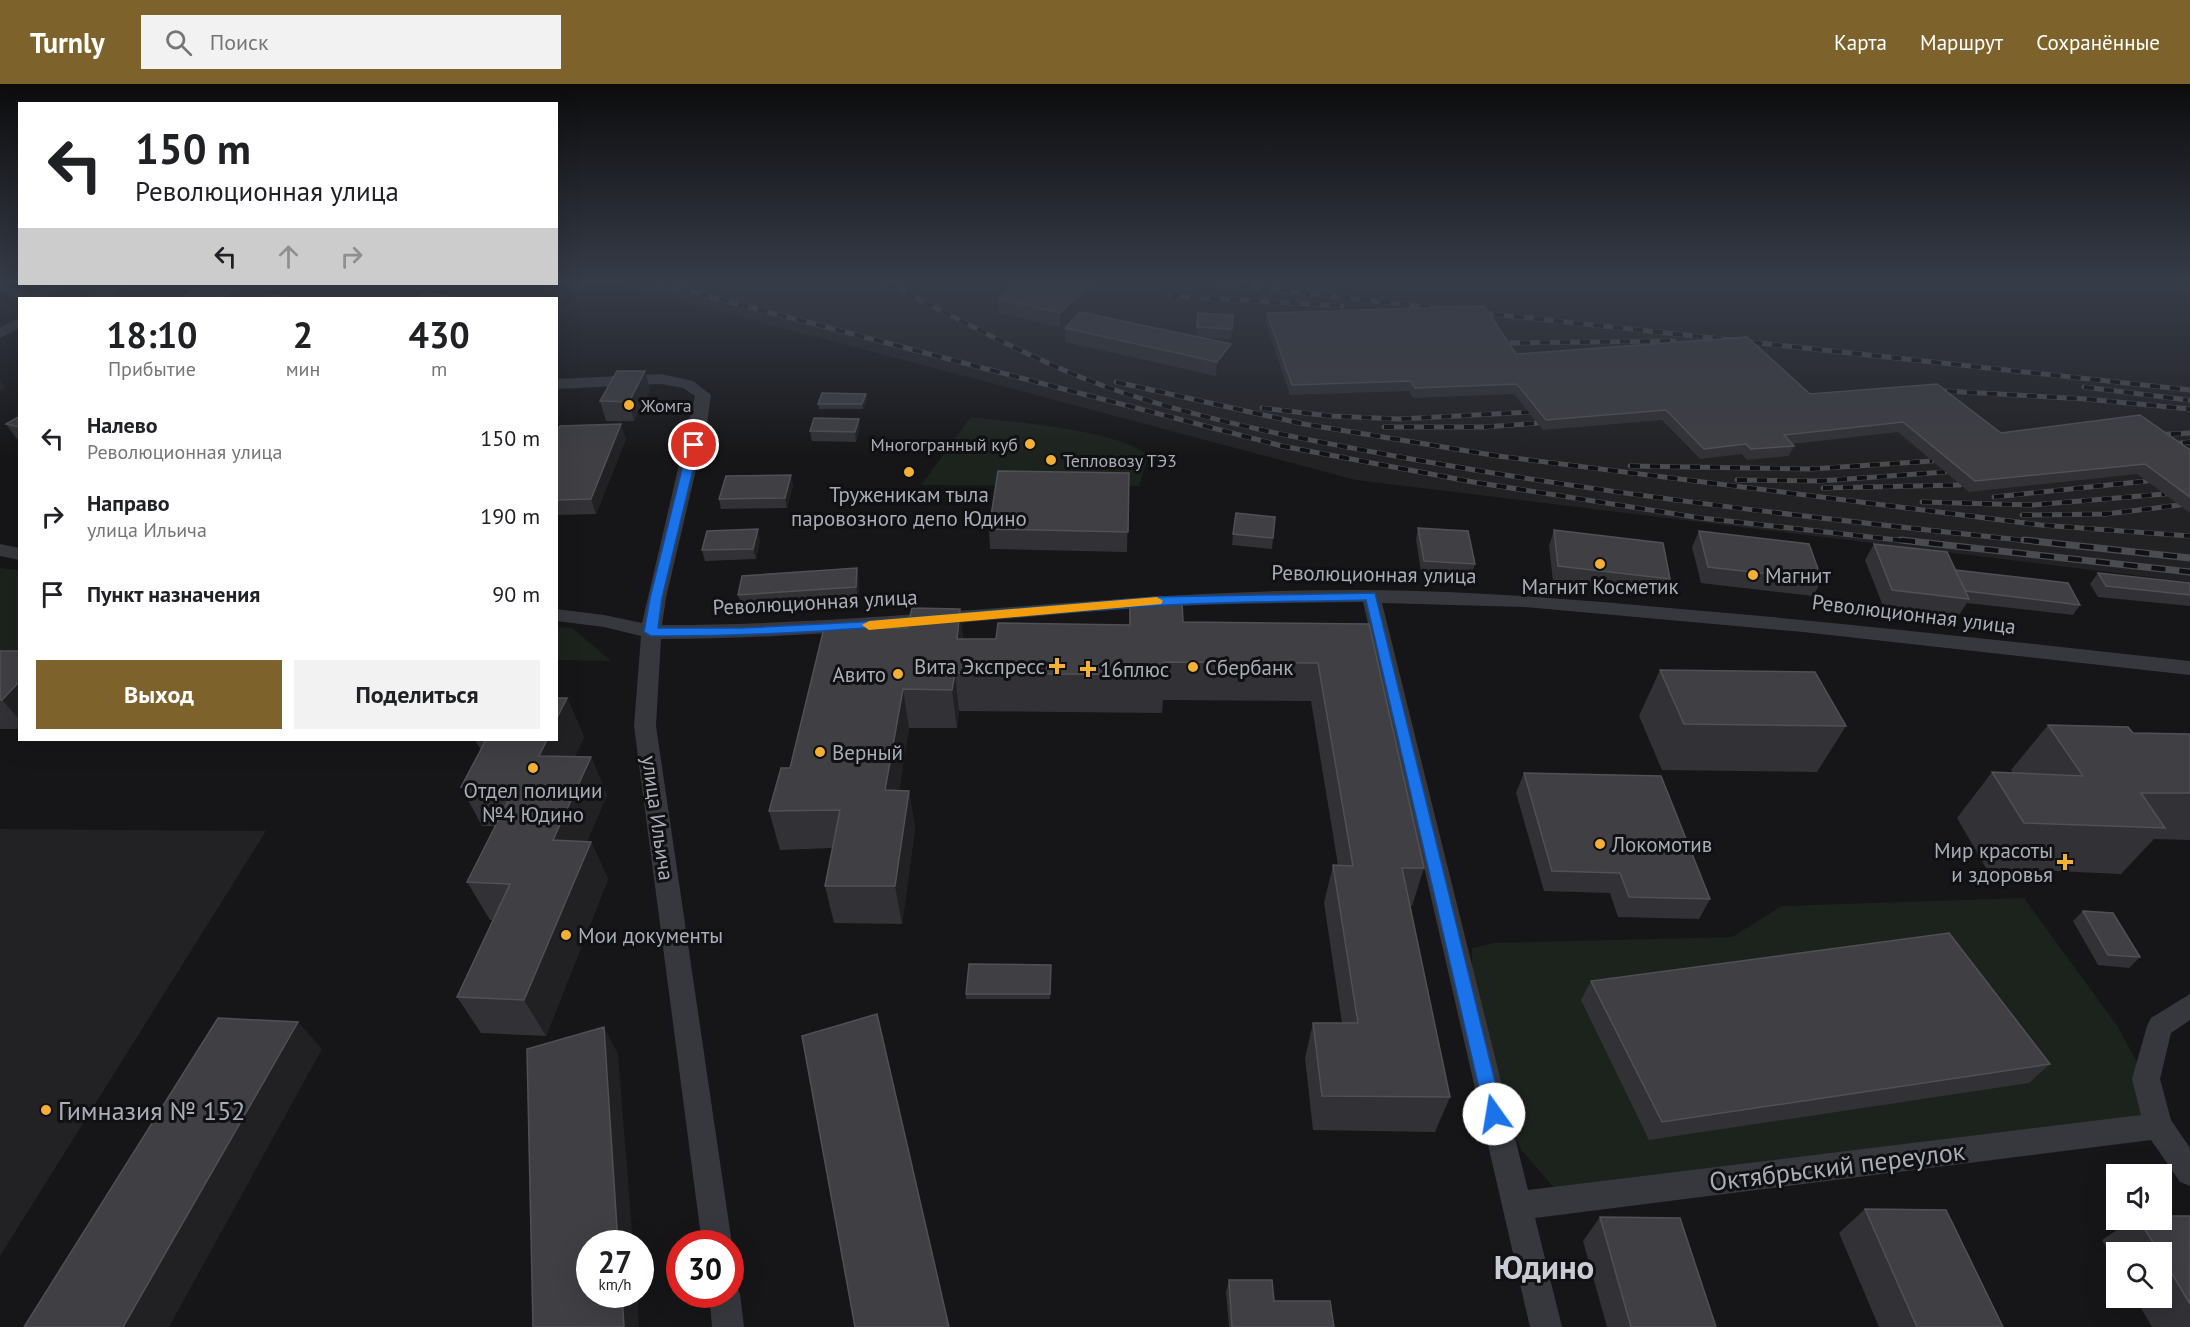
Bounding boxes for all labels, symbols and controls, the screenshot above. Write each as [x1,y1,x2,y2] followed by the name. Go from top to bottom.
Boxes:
[141,15,561,69] search box
[30,24,105,61] text: Turnly
[162,26,195,59] icon: search
[210,28,268,56] text: Поиск
[1834,29,1887,56] text: Карта
[1920,29,2003,56] text: Маршрут
[2036,29,2160,56] text: Сохранённые
[135,121,251,176] text: 150 m
[36,126,114,204] icon: left
[135,174,399,208] text: Революционная улица
[209,240,242,273] icon: left
[272,240,305,273] icon: ahead
[335,240,368,273] icon: right
[106,311,198,358] text: 18:10
[293,311,313,358] text: 2
[409,311,470,358] text: 430
[108,356,196,382] text: Прибытие
[286,356,320,382] text: мин
[431,356,447,382] text: m
[640,394,692,417] place label: Жомга
[622,398,636,412] marker: Жомга
[87,411,158,439] text: Налево
[668,419,719,470] pin
[36,422,69,455] icon: left
[480,424,540,452] text: 150 m
[677,428,710,461] icon: arrive
[870,433,1018,456] place label: Многогранный куб
[1023,437,1037,451] marker: Многогранный куб
[87,439,283,465] text: Революционная улица
[1063,449,1177,472] place label: Тепловозу ТЭ3
[1044,453,1058,467] marker: Тепловозу ТЭ3
[902,465,916,479] marker: Труженикам тыла паровозного депо Юдино
[791,481,1027,532] place label: Труженикам тыла паровозного депо Юдино
[87,489,170,517] text: Направо
[36,500,69,533] icon: right
[480,502,540,530] text: 190 m
[87,517,207,543] text: улица Ильича
[1593,557,1607,571] marker: Магнит Косметик
[1271,559,1477,589] street label: Революционная улица
[1765,562,1832,589] place label: Магнит
[1746,568,1760,582] marker: Магнит
[1521,573,1679,600] place label: Магнит Косметик
[36,578,69,611] icon: arrive
[87,580,260,608] text: Пункт назначения
[492,580,540,608] text: 90 m
[712,583,918,621] street label: Революционная улица
[1810,588,2018,640] street label: Революционная улица
[914,653,1045,680] place label: Вита Экспресс
[1205,654,1293,681] place label: Сбербанк
[1100,656,1169,683] place label: 16плюс
[1050,659,1064,673] marker: Вита Экспресс
[36,660,282,729] button: Выход
[294,660,540,729] button: Поделиться
[1186,660,1200,674] marker: Сбербанк
[832,661,886,688] place label: Авито
[1081,662,1095,676] marker: 16плюс
[891,667,905,681] marker: Авито
[832,739,903,766] place label: Верный
[813,745,827,759] marker: Верный
[636,754,680,882] street label: улица Ильича
[526,761,540,775] marker: Отдел полиции №4 Юдино
[464,777,602,828] place label: Отдел полиции №4 Юдино
[1611,831,1712,858] place label: Локомотив
[1593,837,1607,851] marker: Локомотив
[1934,837,2053,888] place label: Мир красоты и здоровья
[2058,855,2072,869] marker: Мир красоты и здоровья
[578,922,723,949] place label: Мои документы
[559,928,573,942] marker: Мои документы
[1462,1082,1526,1146] position arrow
[58,1094,246,1127] place label: Гимназия № 152
[39,1103,53,1117] marker: Гимназия № 152
[1707,1134,1967,1198] street label: Октябрьский переулок
[2106,1164,2172,1308] map controls
[2106,1164,2172,1230] button: sound
[666,1230,744,1308] speed limit sign: 30
[598,1242,632,1281] text: 27
[2106,1242,2172,1308] button: search
[1494,1245,1594,1288] district label: Юдино
[599,1275,631,1294] text: km/h

